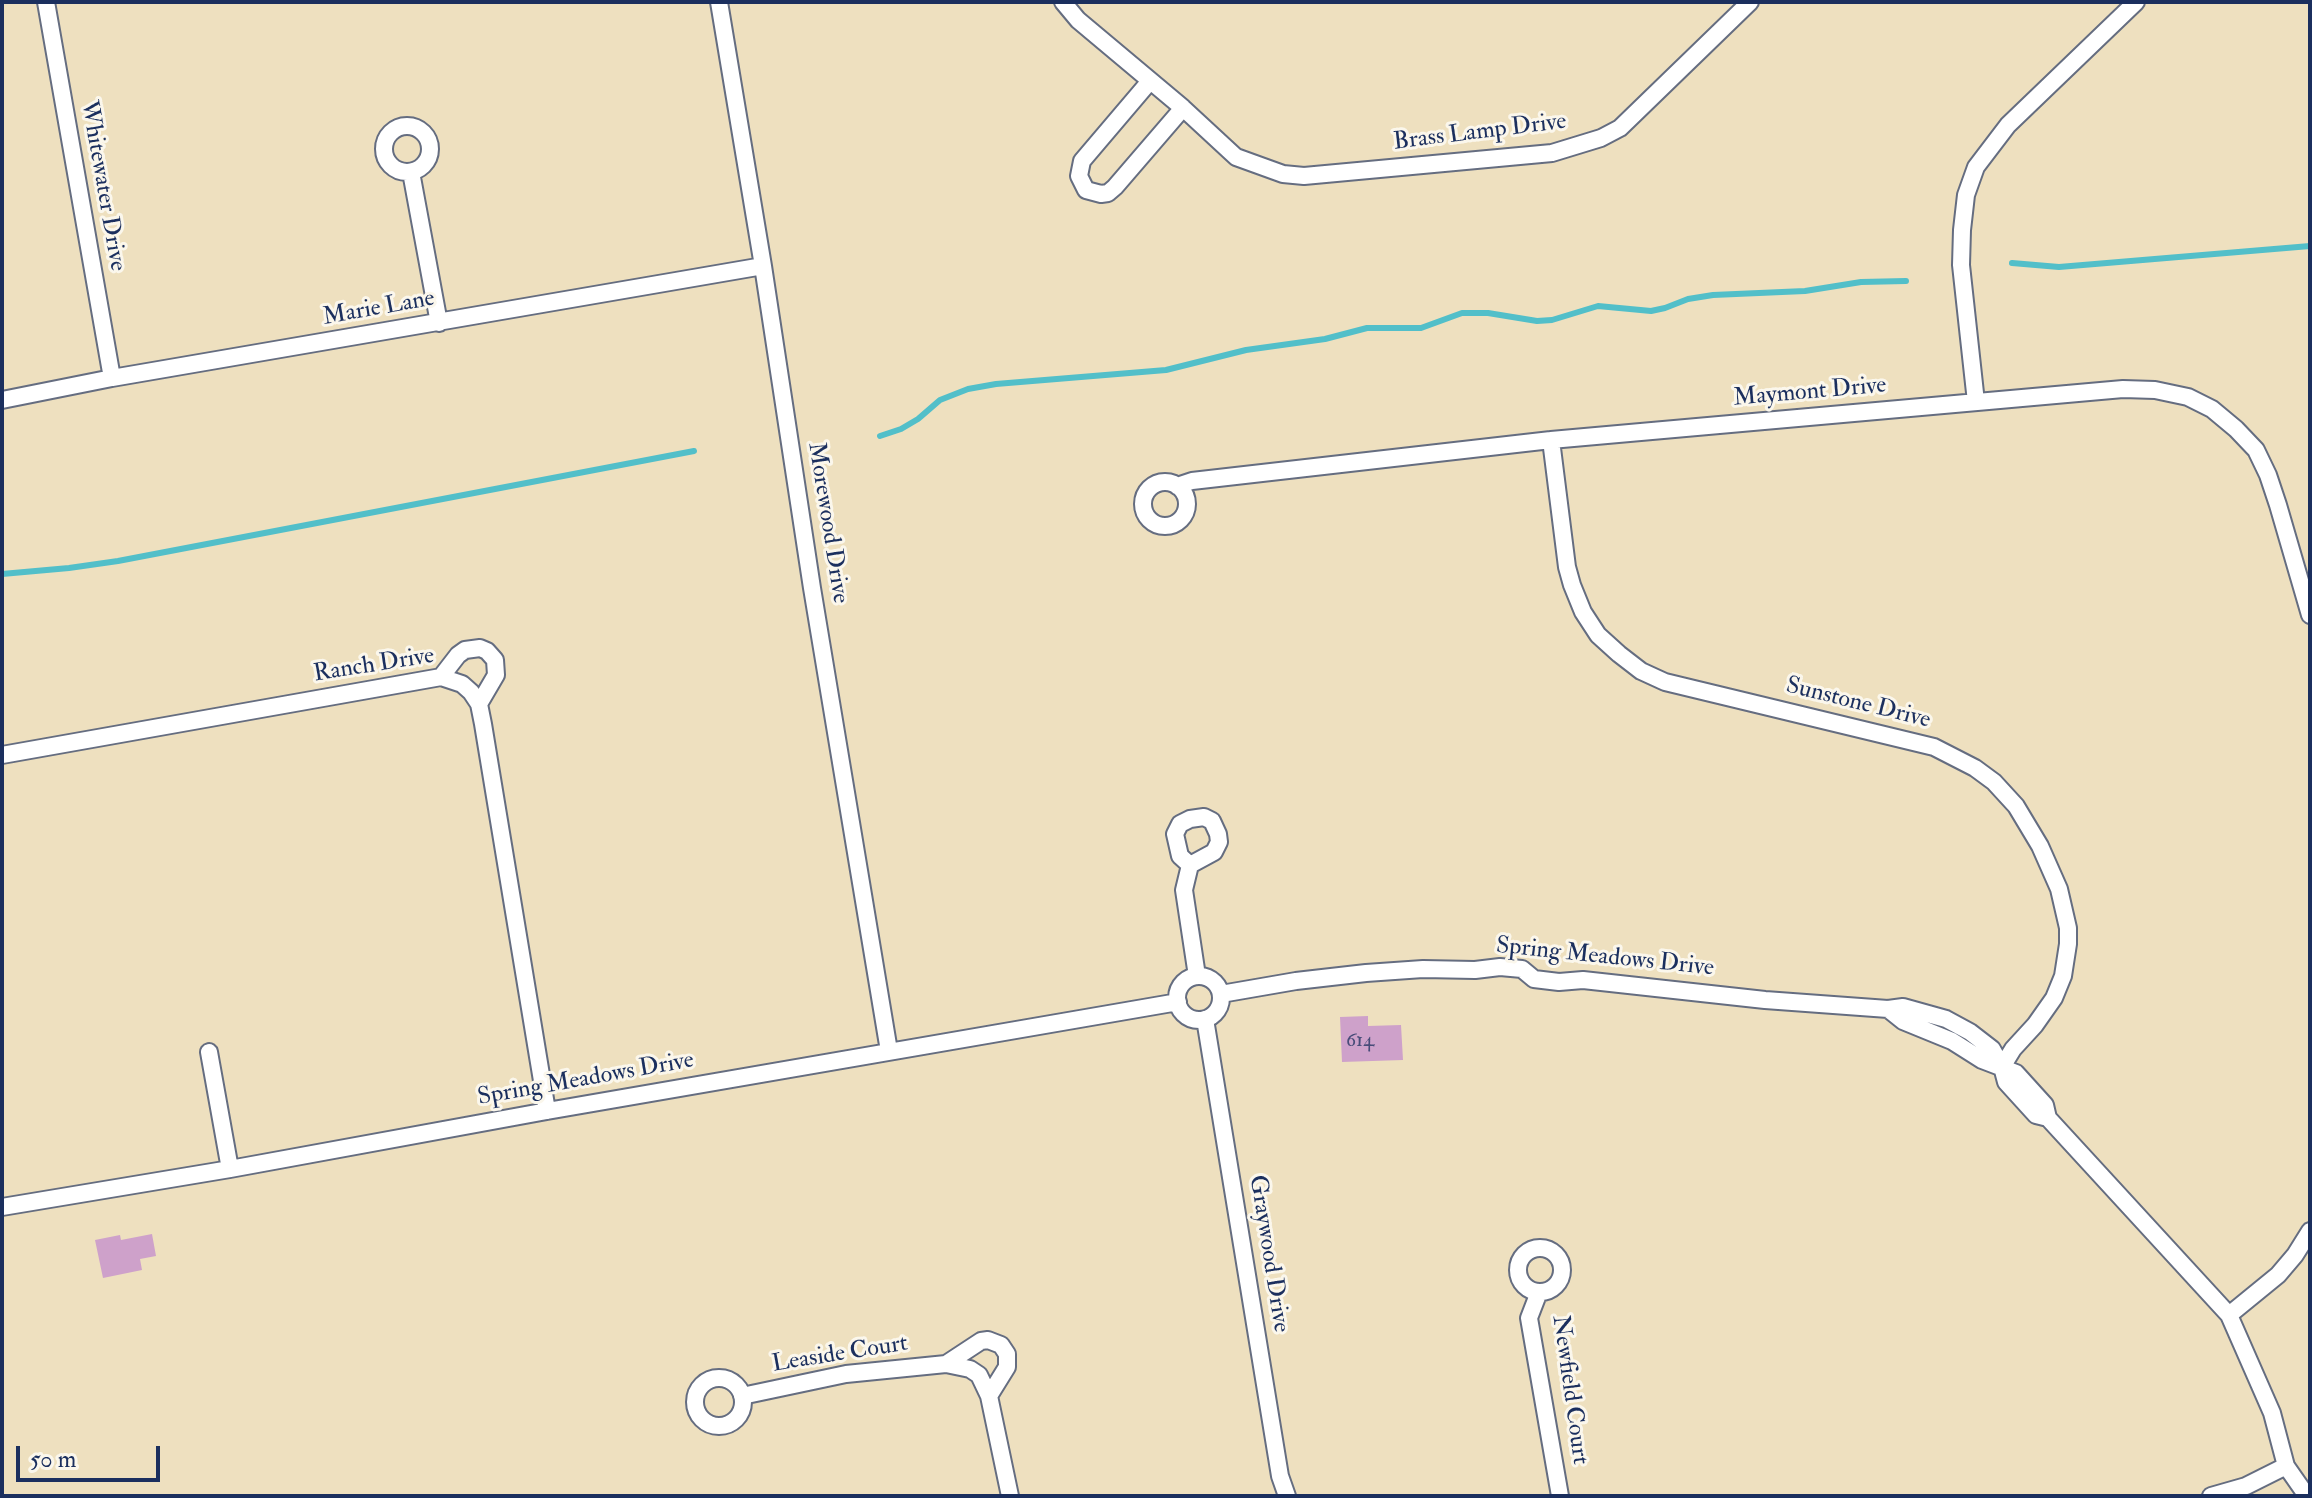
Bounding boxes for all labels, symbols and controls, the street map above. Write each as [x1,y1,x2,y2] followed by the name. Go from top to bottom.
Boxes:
[73,98,131,274] street label: Whitewater Drive
[1392,108,1568,158] street label: Brass Lamp Drive
[321,285,437,333] street label: Marie Lane
[1732,372,1888,414] street label: Maymont Drive
[800,440,854,606] street label: Morewood Drive
[312,642,436,690] street label: Ranch Drive
[1783,672,1933,736] street label: Sunstone Drive
[1495,932,1715,984] street label: Spring Meadows Drive
[1346,1030,1374,1054] house number: 614
[476,1047,696,1113] street label: Spring Meadows Drive
[1241,1173,1295,1335] street label: Graywood Drive
[1544,1314,1594,1466] street label: Newfield Court
[770,1330,910,1380] street label: Leaside Court
[20,1430,164,1480] scale bar
[30,1444,76,1475] text: 50 m

